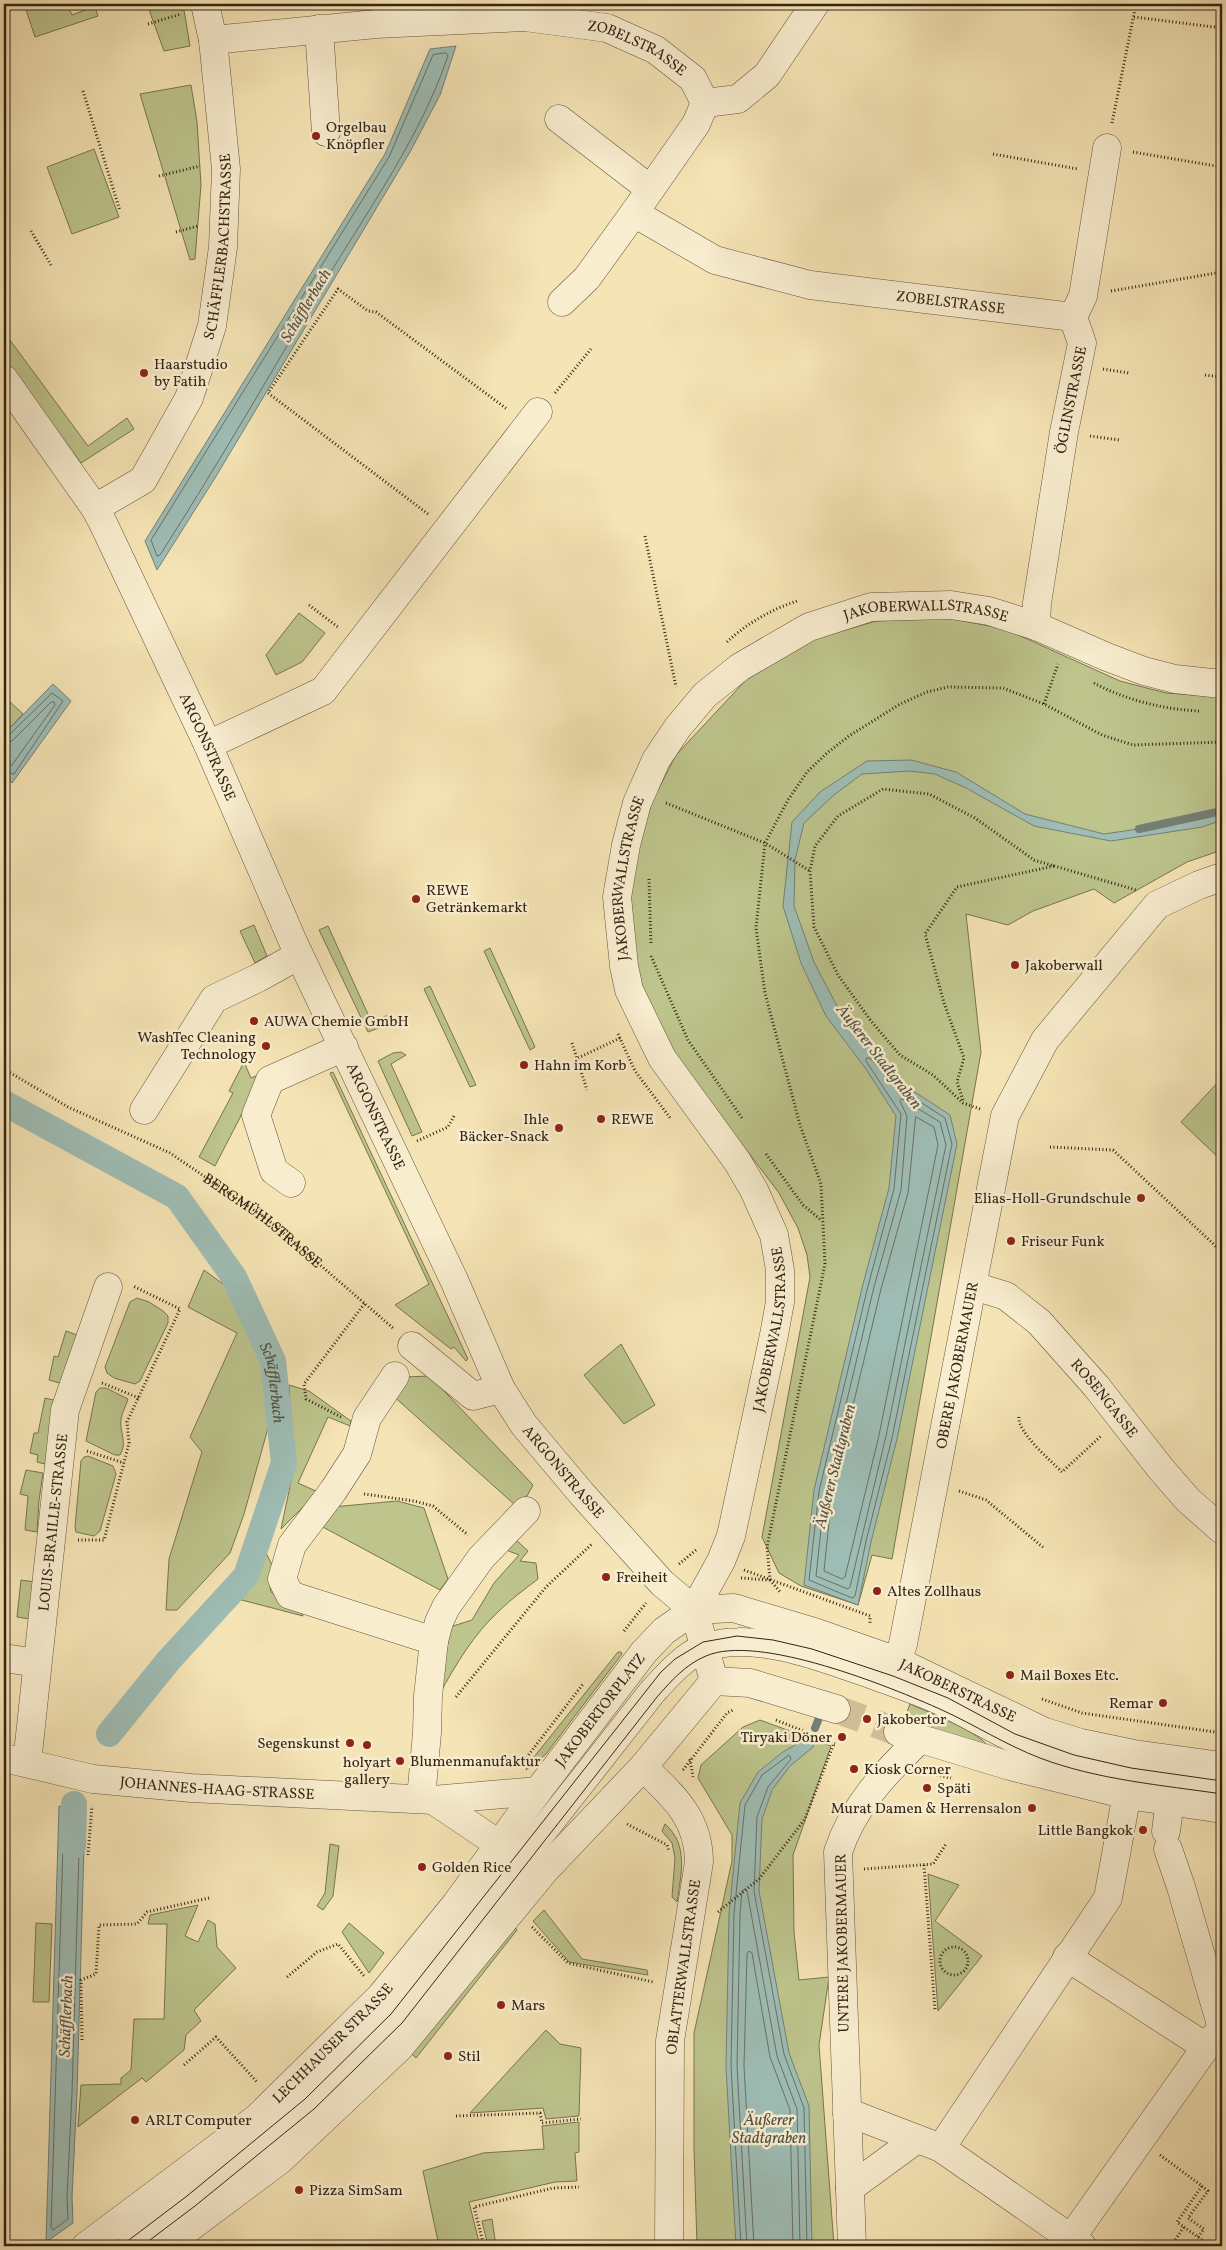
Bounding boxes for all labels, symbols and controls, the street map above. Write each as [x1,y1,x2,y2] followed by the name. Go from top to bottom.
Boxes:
[586,16,690,82] street label: ZOBELSTRASSE
[326,118,387,156] place label: Orgelbau Knöpfler
[310,130,322,142] marker: Orgelbau Knöpfler
[199,152,238,343] street label: SCHÄFFLERBACHSTRASSE
[276,265,337,347] water label: Schäfflerbach
[895,287,1006,321] street label: ZOBELSTRASSE
[1052,344,1093,455] street label: ÖGLINSTRASSE
[154,355,228,393] place label: Haarstudio by Fatih
[138,367,150,379] marker: Haarstudio by Fatih
[841,596,1011,629] street label: JAKOBERWALLSTRASSE
[173,690,240,805] street label: ARGONSTRASSE
[608,793,651,962] street label: JAKOBERWALLSTRASSE
[426,881,528,919] place label: REWE Getränkemarkt
[410,893,422,905] marker: REWE Getränkemarkt
[1025,956,1103,977] place label: Jakoberwall
[1009,959,1021,971] marker: Jakoberwall
[830,999,926,1114] water label: Äußerer Stadtgraben
[264,1012,409,1033] place label: AUWA Chemie GmbH
[248,1015,260,1027] marker: AUWA Chemie GmbH
[137,1028,256,1066] place label: WashTec Cleaning Technology
[260,1040,272,1052] marker: WashTec Cleaning Technology
[534,1056,627,1077] place label: Hahn im Korb
[518,1059,530,1071] marker: Hahn im Korb
[340,1060,409,1174] street label: ARGONSTRASSE
[459,1110,549,1148] place label: Ihle Bäcker-Snack
[611,1110,654,1131] place label: REWE
[595,1113,607,1125] marker: REWE
[553,1122,565,1134] marker: Ihle Bäcker-Snack
[198,1169,326,1274] street label: BERGMÜHLSTRASSE
[974,1189,1131,1210] place label: Elias-Holl-Grundschule
[1135,1192,1147,1204] marker: Elias-Holl-Grundschule
[1021,1232,1105,1253] place label: Friseur Funk
[1005,1235,1017,1247] marker: Friseur Funk
[749,1245,792,1414] street label: JAKOBERWALLSTRASSE
[932,1280,985,1451] street label: OBERE JAKOBERMAUER
[253,1339,289,1424] water label: Schäfflerbach
[1065,1355,1142,1443] street label: ROSENGASSE
[810,1402,862,1532] water label: Äußerer Stadtgraben
[517,1422,608,1524] street label: ARGONSTRASSE
[34,1433,74,1612] street label: LOUIS-BRAILLE-STRASSE
[616,1568,668,1589] place label: Freiheit
[600,1571,612,1583] marker: Freiheit
[887,1582,981,1603] place label: Altes Zollhaus
[871,1585,883,1597] marker: Altes Zollhaus
[551,1649,651,1772] street label: JAKOBERTORPLATZ
[895,1655,1019,1729] street label: JAKOBERSTRASSE
[1020,1666,1119,1687] place label: Mail Boxes Etc.
[1004,1669,1016,1681] marker: Mail Boxes Etc.
[1109,1694,1153,1715] place label: Remar
[1157,1697,1169,1709] marker: Remar
[877,1710,946,1731] place label: Jakobertor
[861,1713,873,1725] marker: Jakobertor
[741,1728,832,1749] place label: Tiryaki Döner
[836,1731,848,1743] marker: Tiryaki Döner
[257,1734,340,1755] place label: Segenskunst
[344,1737,356,1749] marker: Segenskunst
[361,1739,373,1751] marker: holyart gallery
[410,1752,541,1773] place label: Blumenmanufaktur
[343,1753,391,1791] place label: holyart gallery
[394,1755,406,1767] marker: Blumenmanufaktur
[864,1760,951,1781] place label: Kiosk Corner
[848,1763,860,1775] marker: Kiosk Corner
[119,1773,315,1806] street label: JOHANNES-HAAG-STRASSE
[937,1779,971,1800] place label: Späti
[921,1782,933,1794] marker: Späti
[831,1799,1022,1820] place label: Murat Damen & Herrensalon
[1026,1802,1038,1814] marker: Murat Damen & Herrensalon
[1038,1821,1133,1842] place label: Little Bangkok
[1137,1824,1149,1836] marker: Little Bangkok
[831,1853,856,2033] street label: UNTERE JAKOBERMAUER
[432,1858,511,1879] place label: Golden Rice
[416,1861,428,1873] marker: Golden Rice
[662,1878,707,2056] street label: OBLATTERWALLSTRASSE
[55,1975,79,2057] water label: Schäfflerbach
[268,1980,399,2109] street label: LECHHAUSER STRASSE
[511,1996,545,2017] place label: Mars
[495,1999,507,2011] marker: Mars
[458,2047,481,2068] place label: Stil
[442,2050,454,2062] marker: Stil
[732,2110,806,2150] water label: Äußerer Stadtgraben
[145,2111,252,2132] place label: ARLT Computer
[129,2114,141,2126] marker: ARLT Computer
[309,2181,403,2202] place label: Pizza SimSam
[293,2184,305,2196] marker: Pizza SimSam

